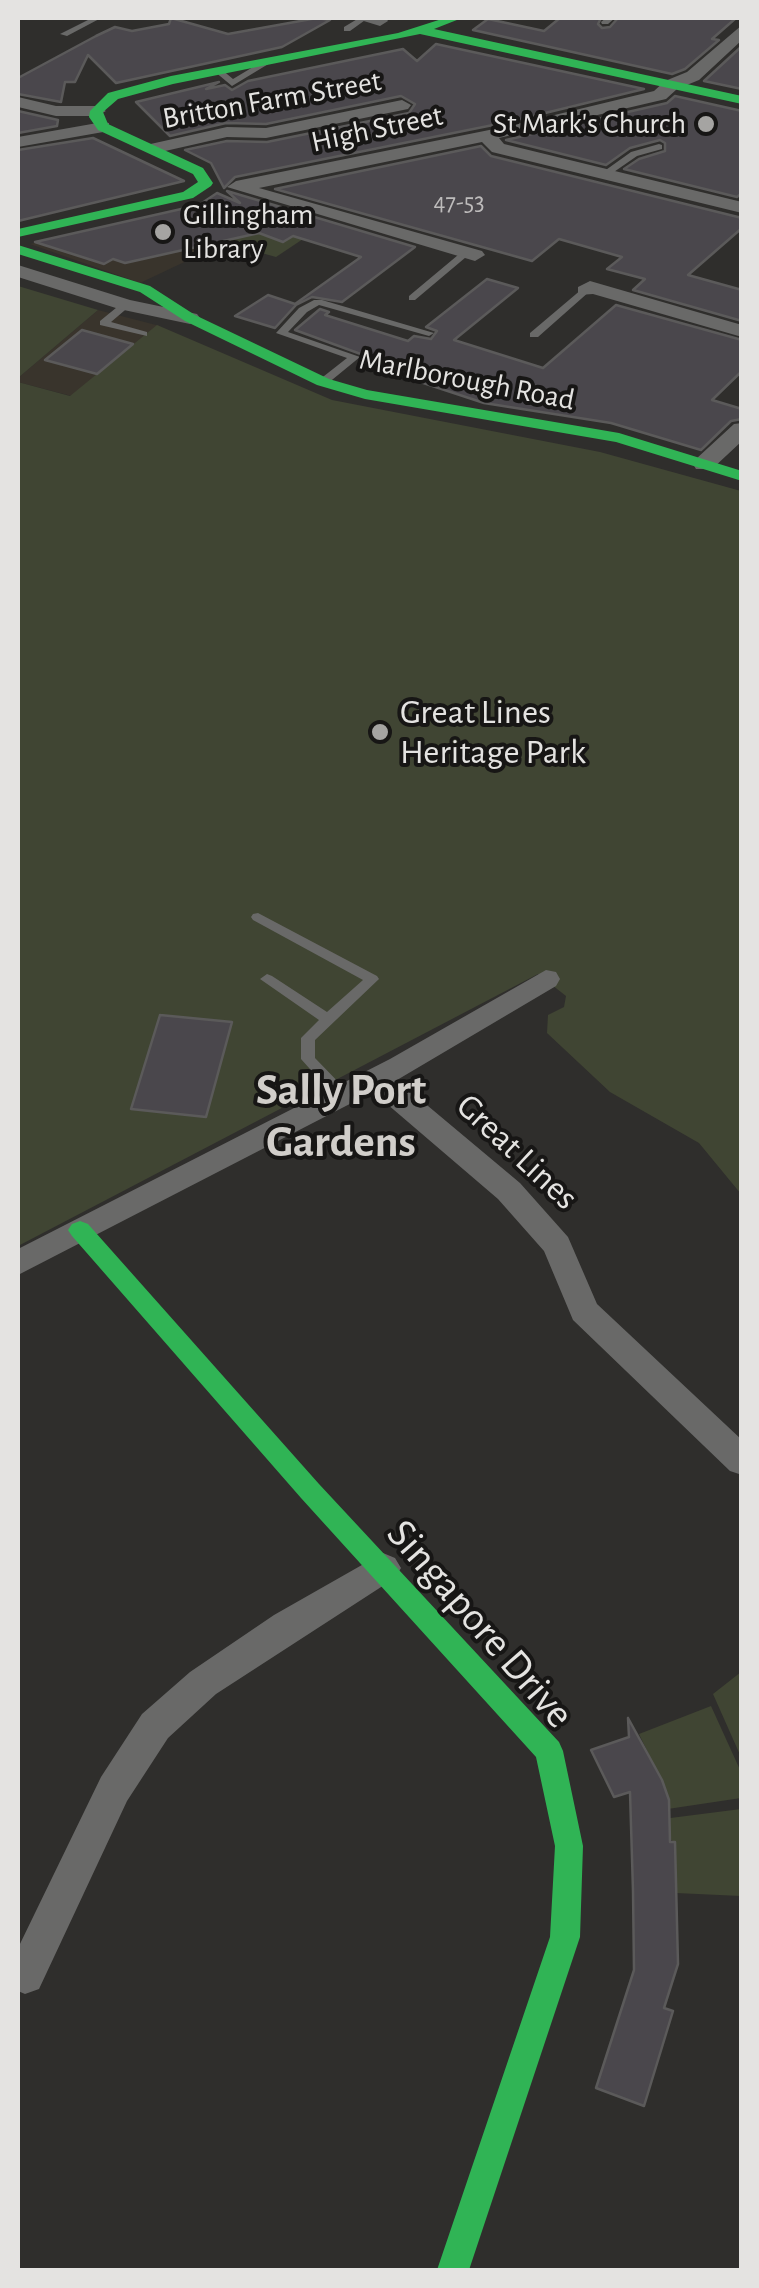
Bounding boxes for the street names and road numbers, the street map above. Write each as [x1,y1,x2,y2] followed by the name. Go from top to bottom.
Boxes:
[160,63,384,137] street label: Britton Farm Street
[308,98,446,160] street label: High Street
[356,341,578,419] street label: Marlborough Road
[447,1085,587,1219] street label: Great Lines
[376,1509,584,1739] street label: Singapore Drive

